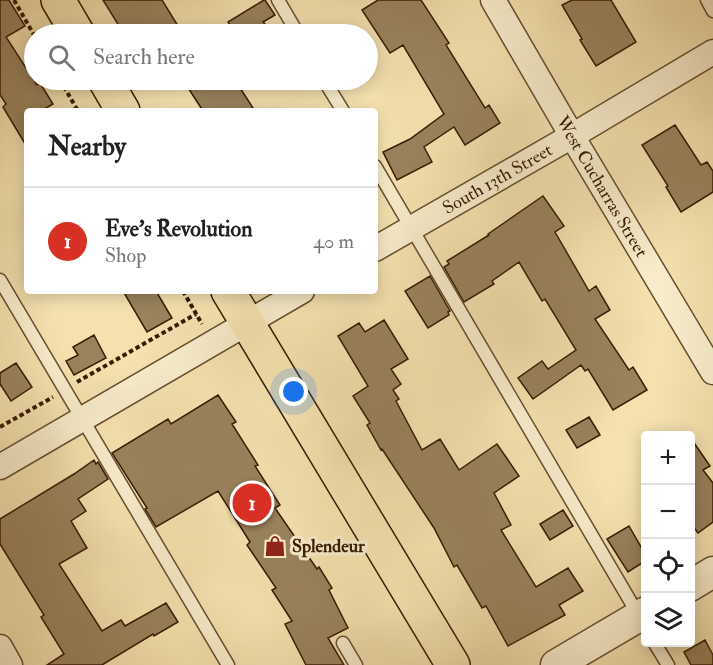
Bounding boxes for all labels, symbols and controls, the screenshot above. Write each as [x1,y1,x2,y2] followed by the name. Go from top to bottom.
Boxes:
[24,24,378,90] search box
[45,41,78,74] icon: search
[93,43,195,71] text: Search here
[550,111,653,262] street label: West Cucharras Street
[48,131,126,163] text: Nearby
[439,139,557,220] street label: South 13th Street
[105,215,253,243] text: Eve's Revolution
[64,229,71,254] text: 1
[313,229,354,254] text: 40 m
[105,243,146,268] text: Shop
[279,377,308,406] your location
[641,431,695,647] map controls
[641,431,695,485] button: +
[232,480,272,526] pin: 1
[641,485,695,539] button: −
[263,534,287,558] shop icon: Splendeur
[292,535,365,558] place label: Splendeur
[641,539,695,593] button: locate
[641,593,695,647] button: layers

